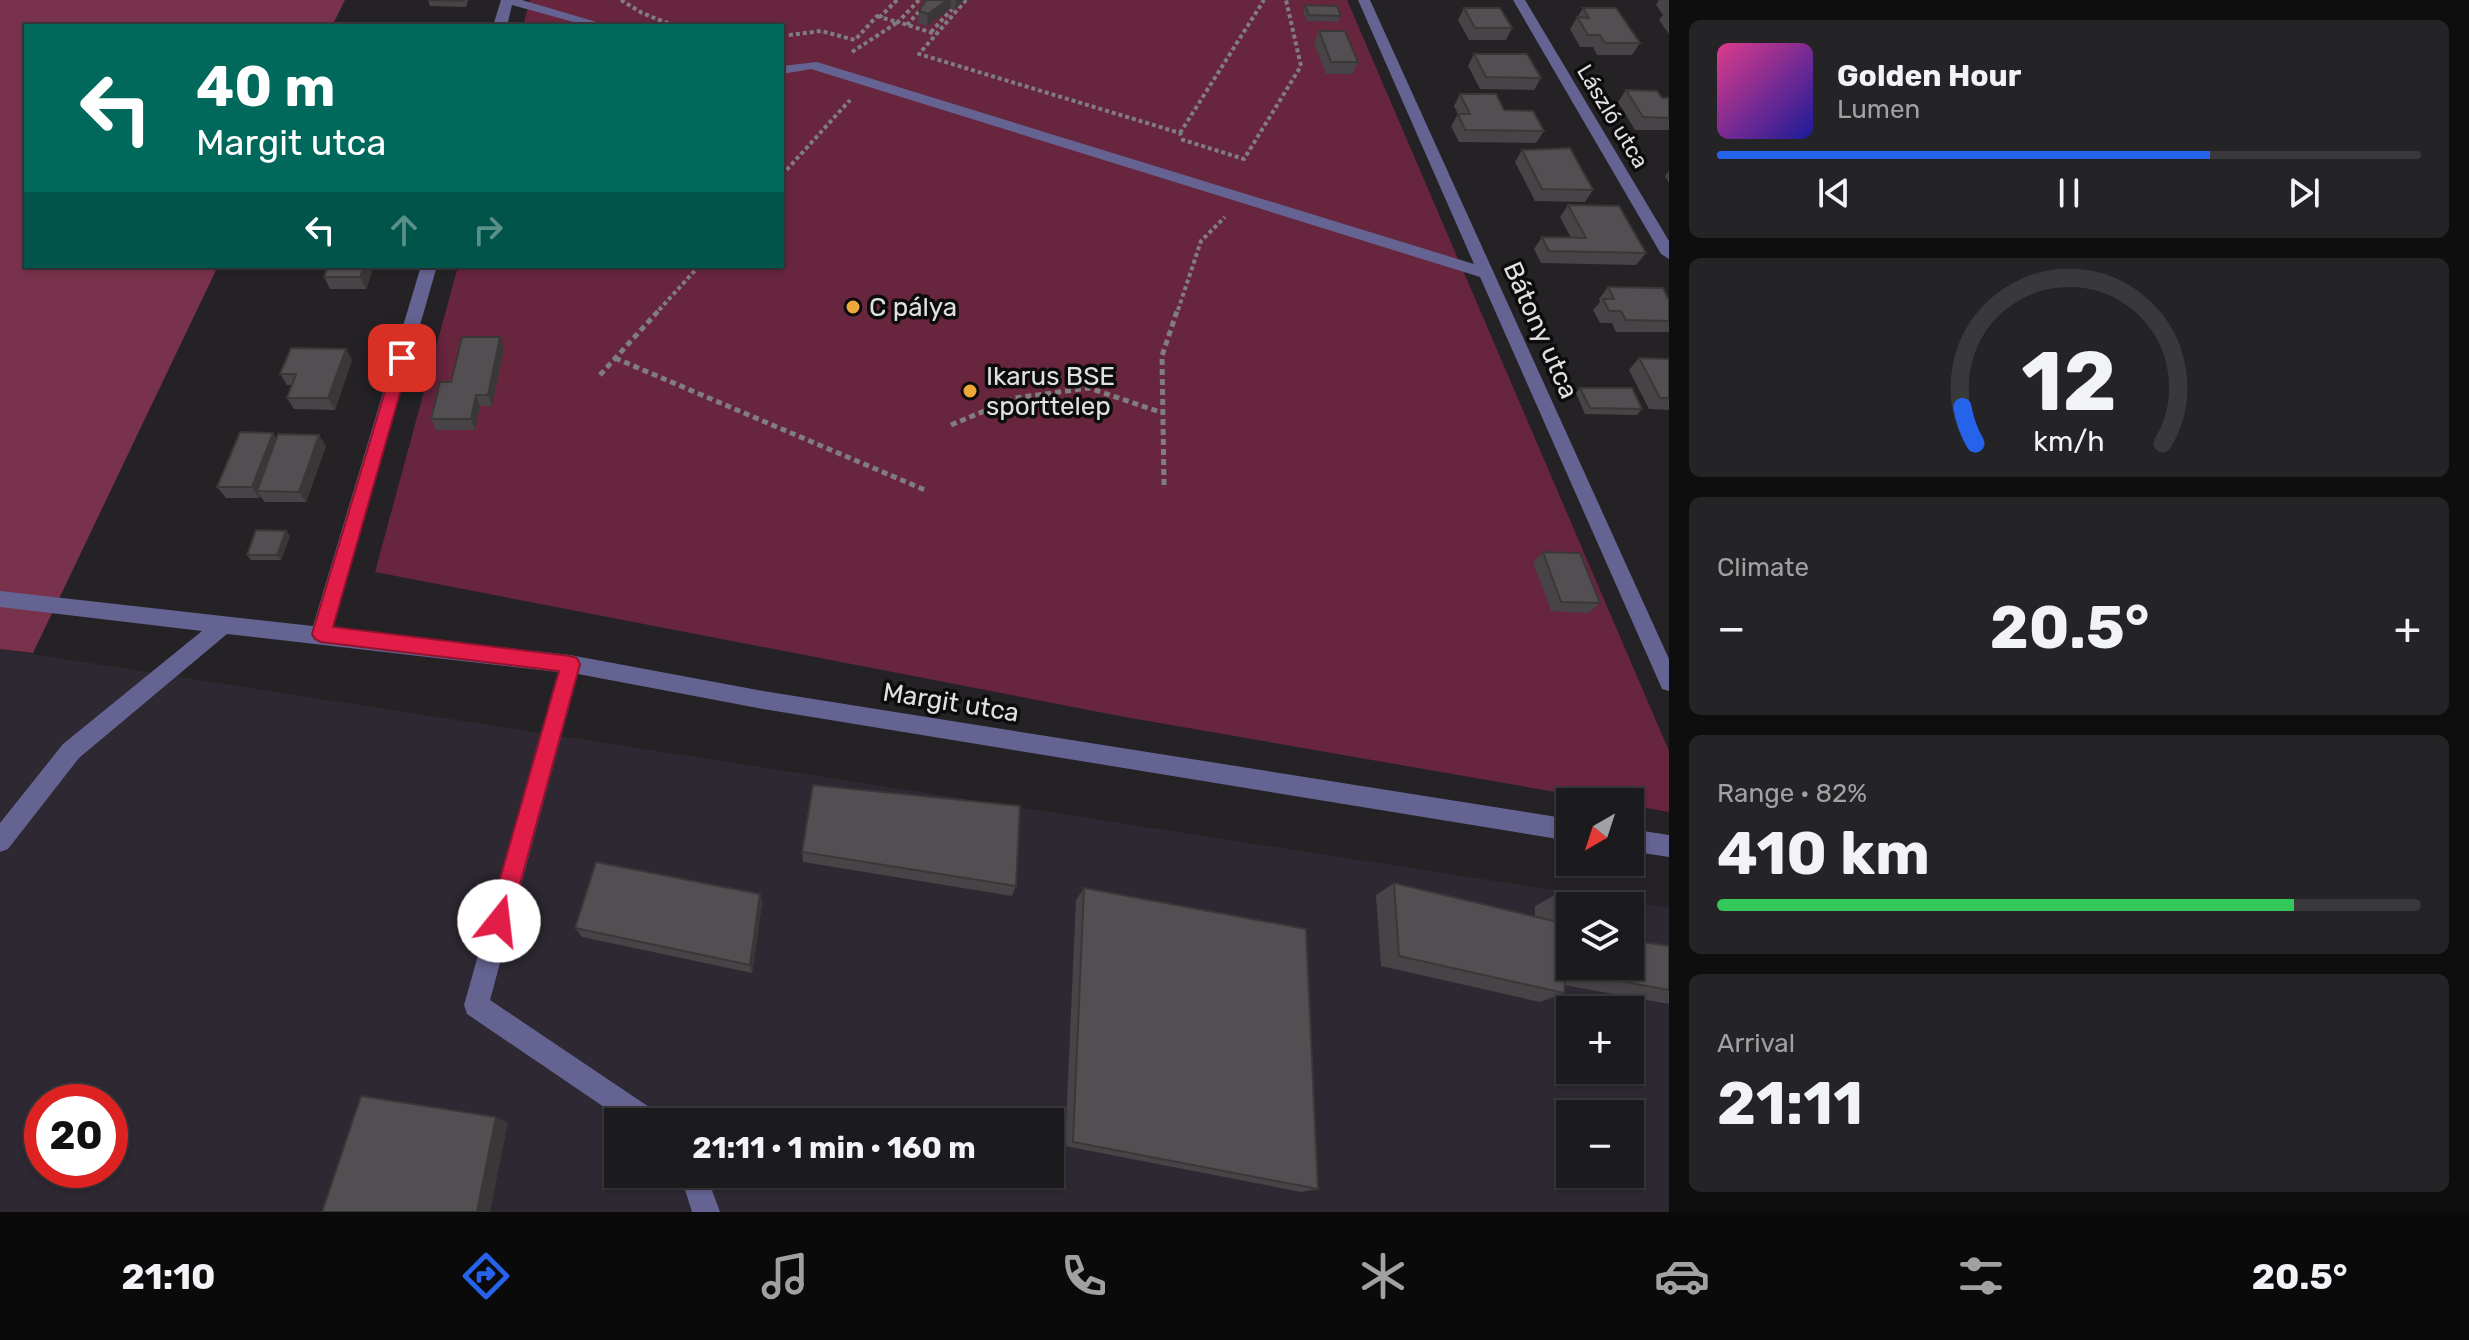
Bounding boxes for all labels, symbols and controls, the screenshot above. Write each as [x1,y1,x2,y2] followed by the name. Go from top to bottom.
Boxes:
[196,54,336,120] text: 40 m
[64,56,168,160] icon: left
[1837,58,2021,94] text: Golden Hour
[1571,59,1654,173] street label: László utca
[1837,94,1920,125] text: Lumen
[196,121,386,164] text: Margit utca
[1812,171,1856,215] icon: previous
[2047,171,2091,215] icon: pause
[2282,171,2326,215] icon: next
[298,208,342,252] icon: left
[382,208,426,252] icon: ahead
[466,208,510,252] icon: right
[1497,257,1585,403] street label: Bátony utca
[869,292,957,323] place label: C pálya
[844,298,862,316] marker: C pálya
[368,324,436,392] pin
[2021,331,2117,430] text: 12
[380,336,424,380] icon: arrive
[986,361,1115,422] place label: Ikarus BSE sporttelep
[961,382,979,400] marker: Ikarus BSE sporttelep
[2033,424,2105,458] text: km/h
[1717,552,1809,583] text: Climate
[1990,592,2150,663] text: 20.5°
[1717,602,1746,654] text: −
[2394,602,2421,654] text: +
[881,676,1021,729] street label: Margit utca
[1717,778,1867,809] text: Range · 82%
[1556,788,1644,876] north arrow
[1556,788,1644,1188] map controls
[1717,818,1930,889] text: 410 km
[457,879,541,963] position arrow
[1556,892,1644,980] button: layers
[1556,996,1644,1084] button: +
[1717,1028,1795,1059] text: Arrival
[1717,1068,1863,1139] text: 21:11
[24,1084,128,1188] speed limit sign: 20
[1556,1100,1644,1188] button: −
[692,1130,976,1166] text: 21:11 · 1 min · 160 m
[458,1248,514,1304] icon: directions
[757,1248,813,1304] icon: music
[1056,1248,1112,1304] icon: phone
[1355,1248,1411,1304] icon: climate
[1654,1248,1710,1304] icon: car
[1953,1248,2009,1304] icon: filters
[121,1255,216,1298] text: 21:10
[2252,1255,2348,1298] text: 20.5°

